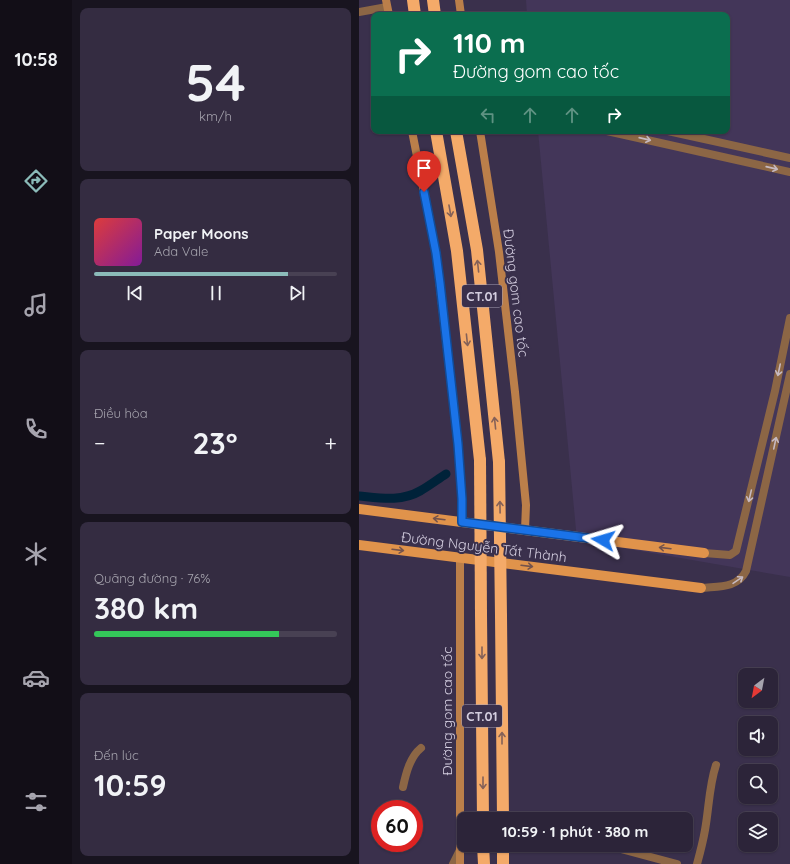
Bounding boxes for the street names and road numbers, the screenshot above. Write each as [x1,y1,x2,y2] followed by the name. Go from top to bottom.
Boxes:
[499,228,533,358] street label: Đường gom cao tốc
[462,285,502,307] road number: CT.01
[400,528,568,566] street label: Đường Nguyễn Tất Thành
[438,646,456,776] street label: Đường gom cao tốc
[462,705,502,727] road number: CT.01

